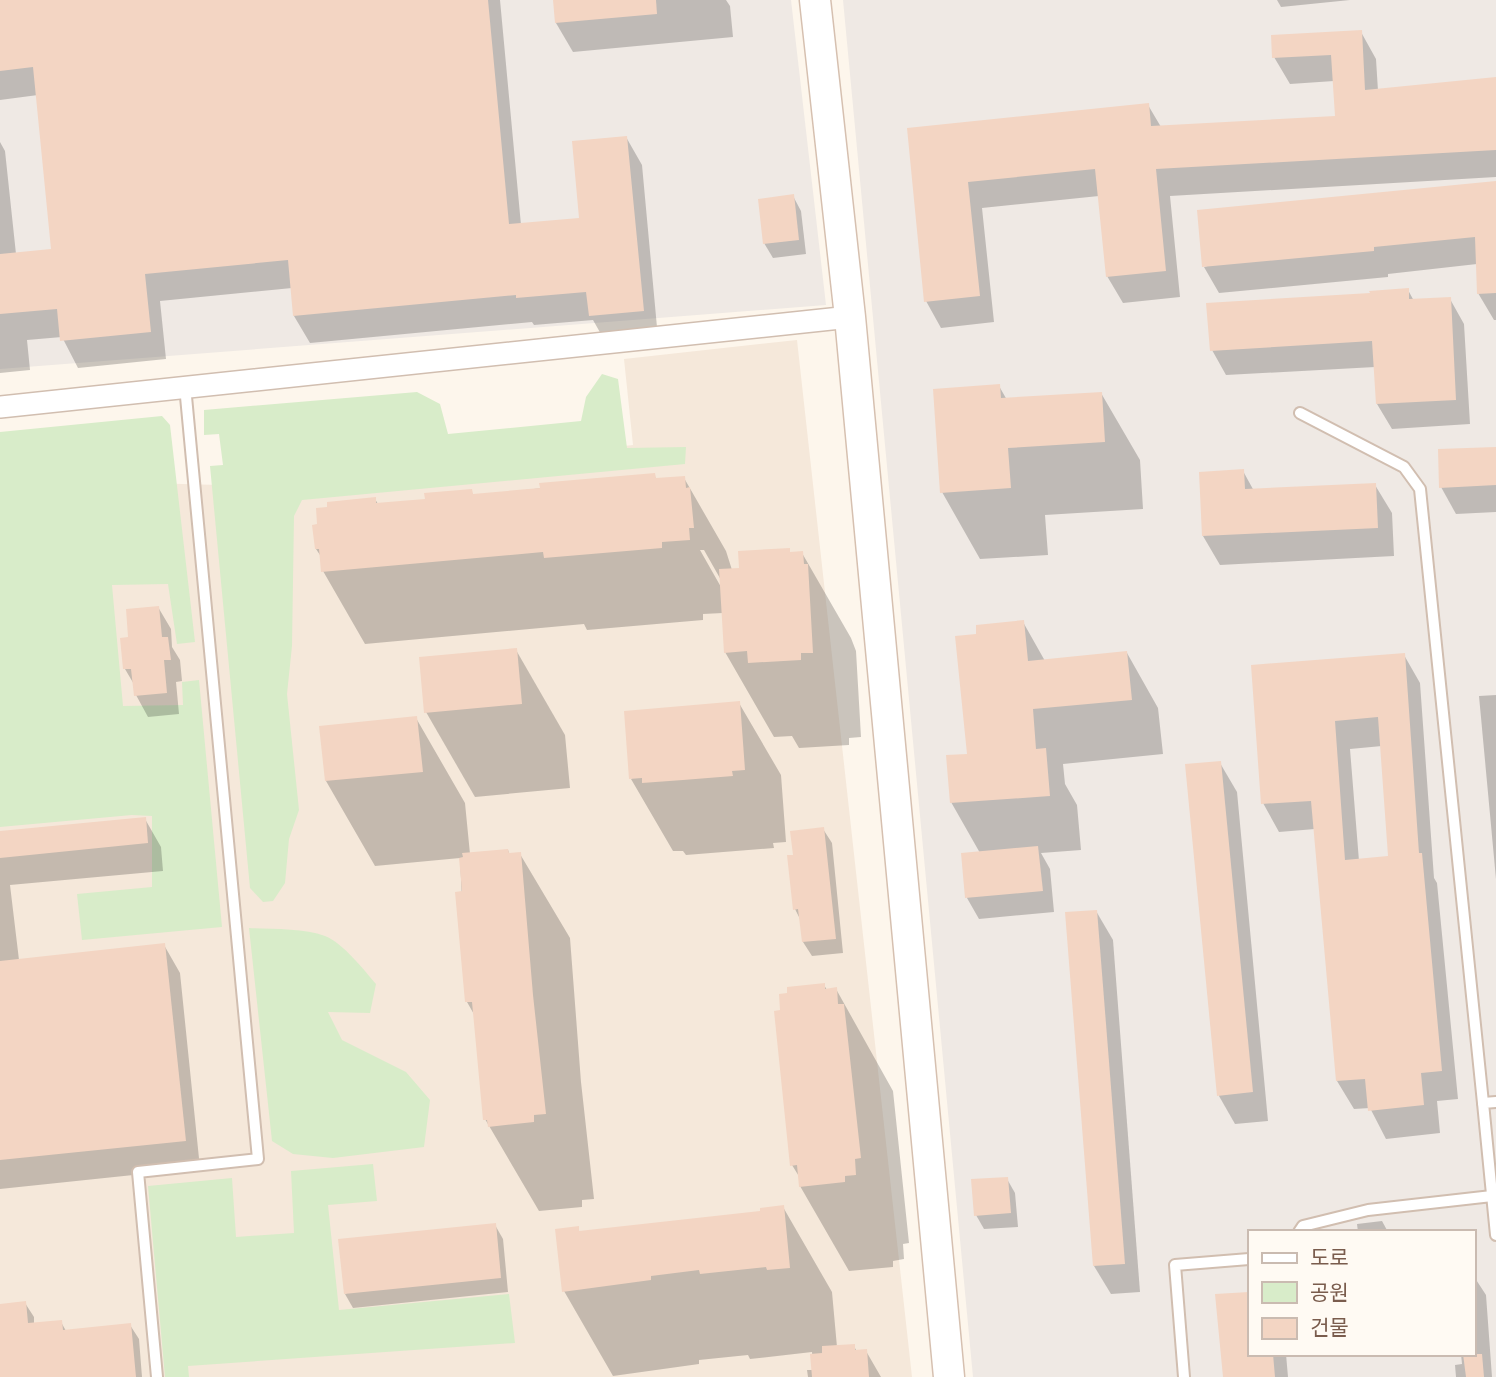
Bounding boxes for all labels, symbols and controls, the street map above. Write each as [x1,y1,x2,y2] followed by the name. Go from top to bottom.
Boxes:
[1248,1230,1475,1356] legend
[1310,1244,1349,1271] text: 도로
[1310,1279,1349,1306] text: 공원
[1310,1314,1349,1341] text: 건물

